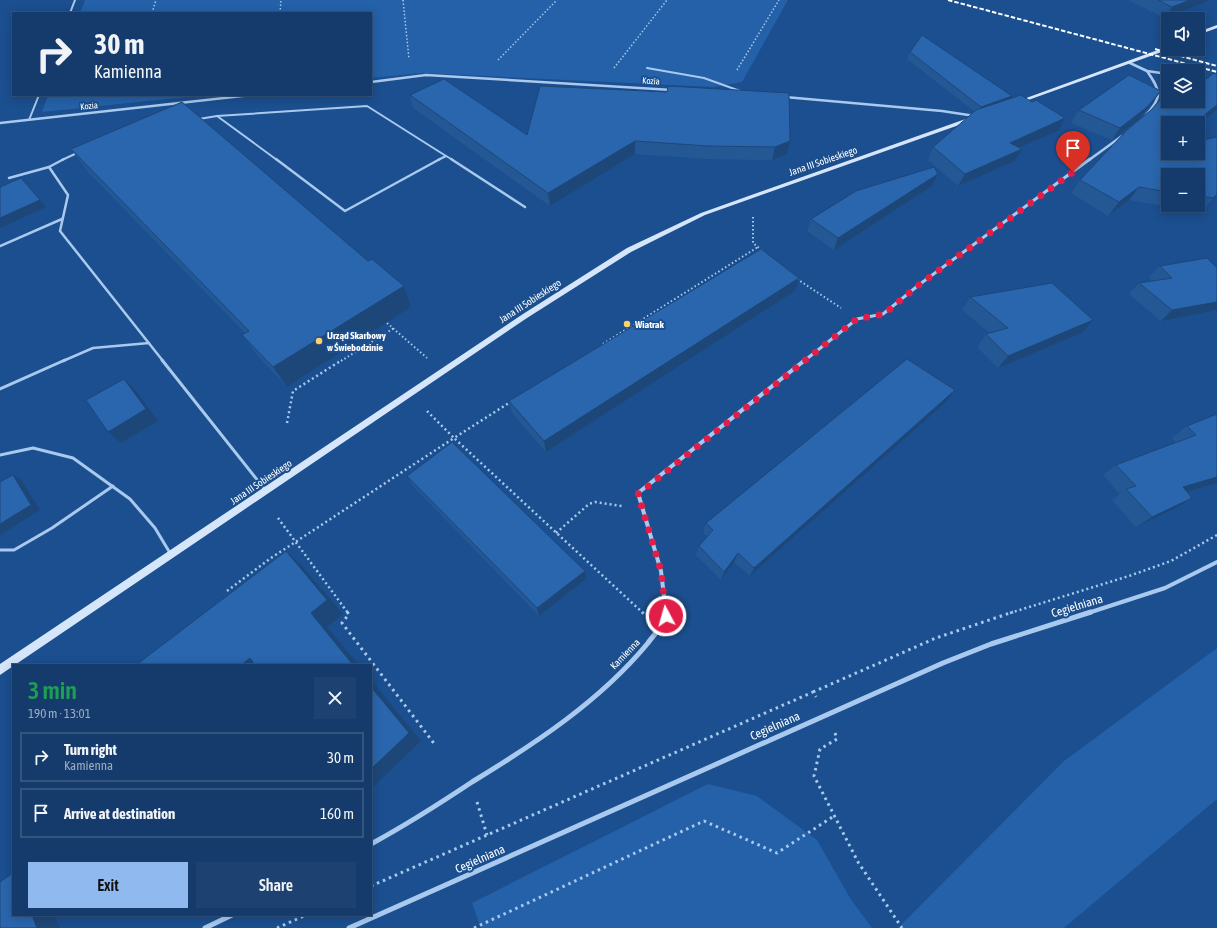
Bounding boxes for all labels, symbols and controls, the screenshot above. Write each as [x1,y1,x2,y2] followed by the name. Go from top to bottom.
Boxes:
[1161,12,1205,212] map controls
[1161,12,1205,56] button: sound
[28,28,80,80] icon: right
[94,28,144,60] text: 30 m
[94,61,162,82] text: Kamienna
[1161,64,1205,108] button: layers
[642,76,660,86] street label: Kozia
[80,100,98,112] street label: Kozia
[1161,116,1205,160] button: +
[1056,131,1090,172] pin
[1062,137,1084,159] icon: arrive
[787,144,859,178] street label: Jana III Sobieskiego
[1161,168,1205,212] button: −
[497,277,563,325] street label: Jana III Sobieskiego
[622,319,632,329] marker: Wiatrak
[634,319,664,330] place label: Wiatrak
[327,330,387,353] place label: Urząd Skarbowy w Świebodzinie
[314,336,324,346] marker: Urząd Skarbowy w Świebodzinie
[228,457,294,507] street label: Jana III Sobieskiego
[1050,592,1104,620] street label: Cegielniana
[645,595,687,637] position arrow
[608,636,642,671] street label: Kamienna
[28,677,77,704] text: 3 min
[314,677,356,719] button: close
[28,706,91,721] text: 190 m · 13:01
[748,709,802,743] street label: Cegielniana
[64,741,117,758] text: Turn right
[30,746,52,768] icon: right
[327,749,354,766] text: 30 m
[64,758,113,773] text: Kamienna
[30,802,52,824] icon: arrive
[64,805,175,822] text: Arrive at destination
[320,805,354,822] text: 160 m
[453,842,507,876] street label: Cegielniana
[28,862,188,908] button: Exit
[196,862,356,908] button: Share

